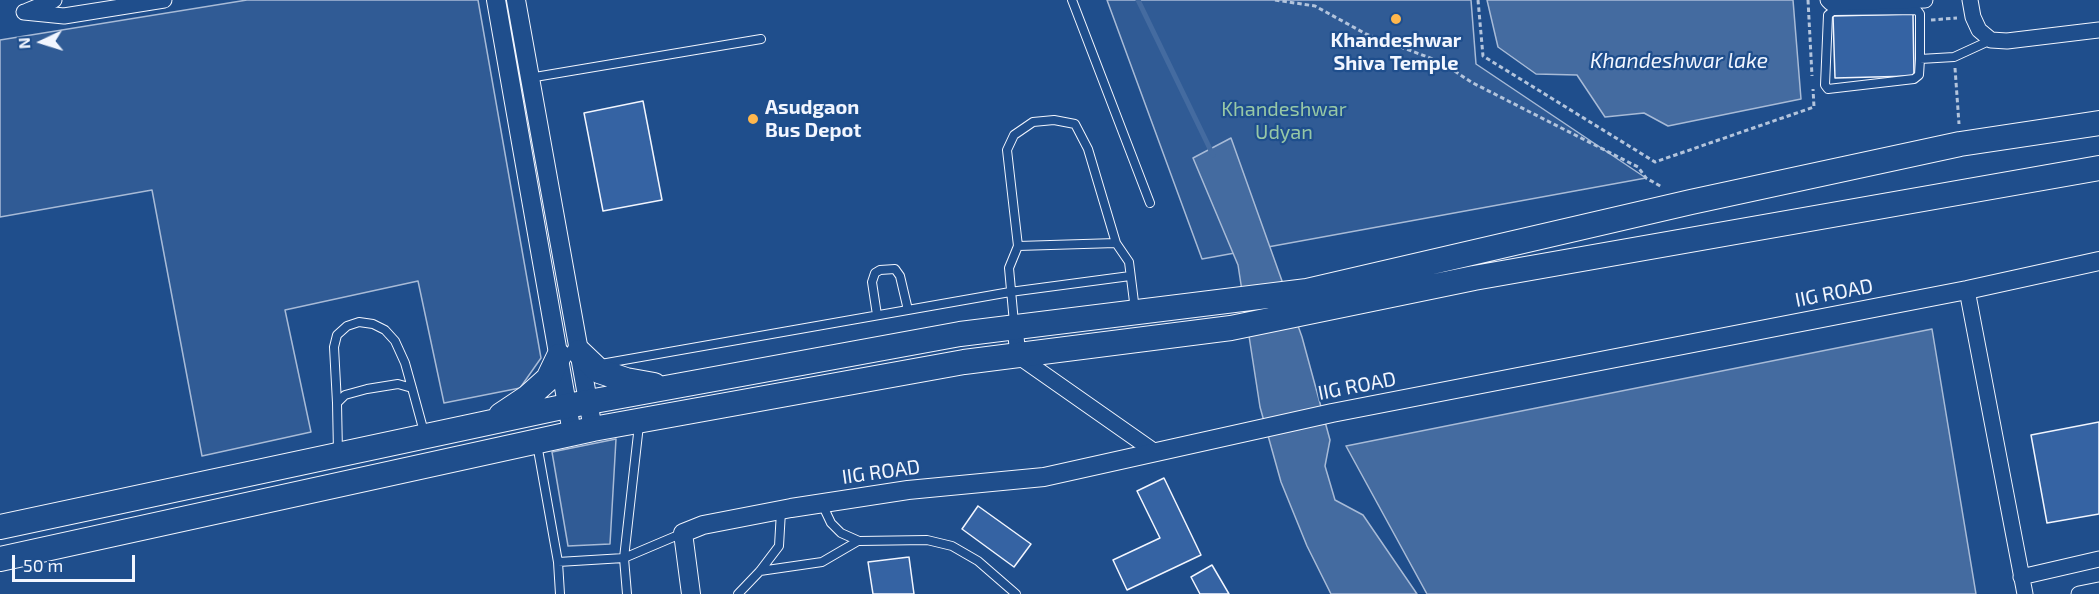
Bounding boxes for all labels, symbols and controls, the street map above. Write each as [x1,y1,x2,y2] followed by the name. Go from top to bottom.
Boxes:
[12,12,72,72] north arrow
[1389,12,1403,26] marker: Khandeshwar Shiva Temple
[1331,28,1461,75] place label: Khandeshwar Shiva Temple
[14,37,33,50] text: N
[1590,48,1768,74] water label: Khandeshwar lake
[765,95,861,142] place label: Asudgaon Bus Depot
[1221,97,1347,144] park label: Khandeshwar Udyan
[746,112,760,126] marker: Asudgaon Bus Depot
[1793,274,1875,312] street label: IIG ROAD
[1316,367,1398,405] street label: IIG ROAD
[840,455,922,489] street label: IIG ROAD
[15,543,138,581] scale bar
[23,554,63,576] text: 50 m

